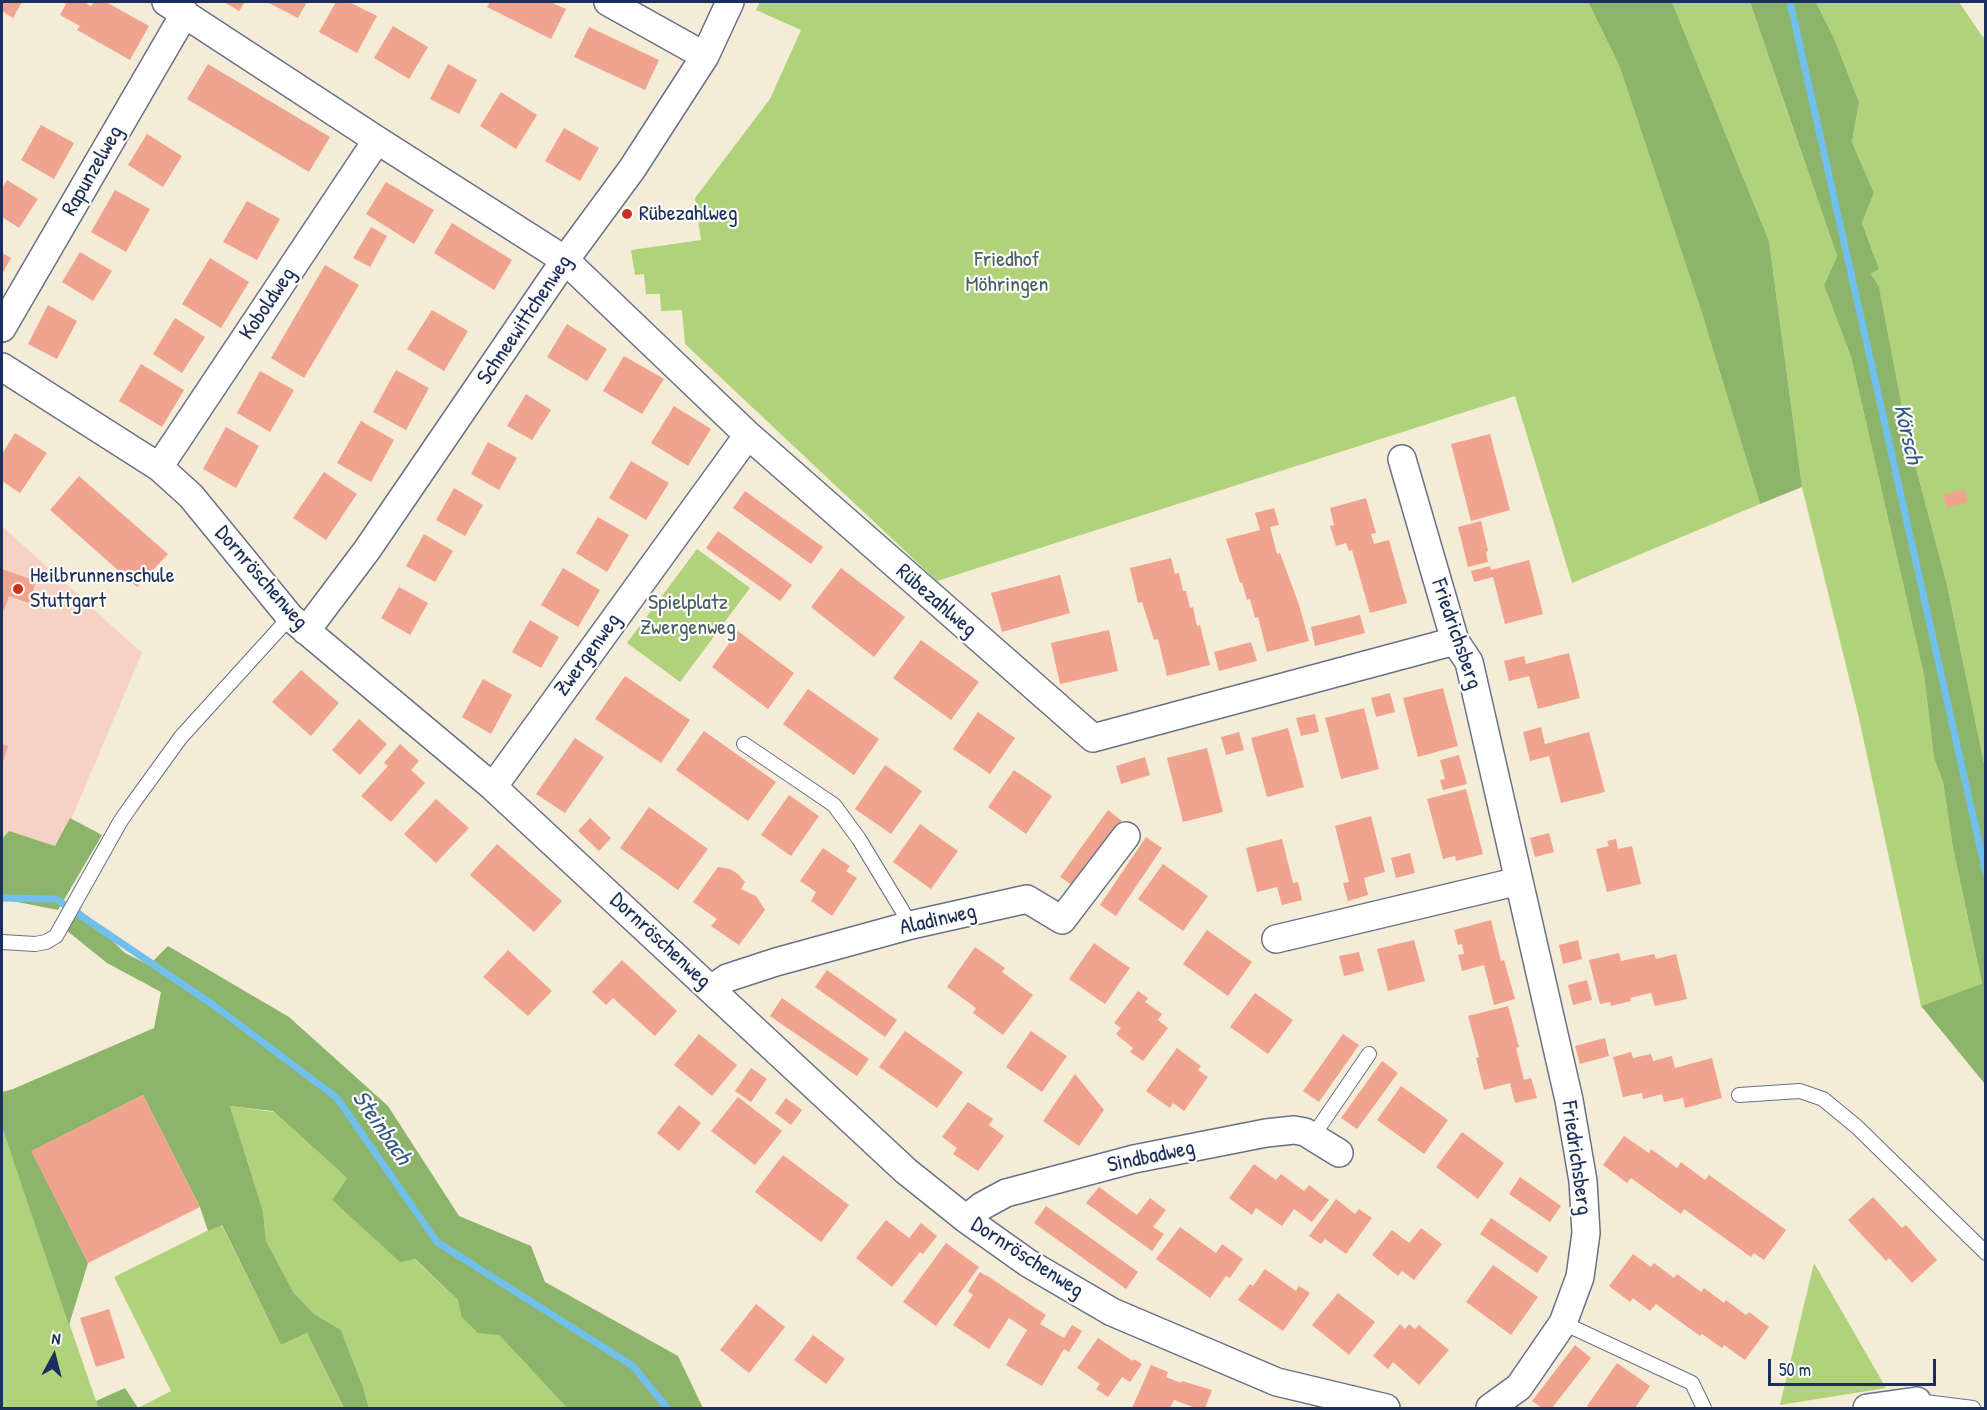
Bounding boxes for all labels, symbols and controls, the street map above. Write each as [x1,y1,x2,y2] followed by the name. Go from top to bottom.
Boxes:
[57,121,129,221] street label: Rapunzelweg
[639,201,737,227] place label: Rübezahlweg
[620,207,634,221] marker: Rübezahlweg
[965,247,1049,298] park label: Friedhof Möhringen
[472,250,578,390] street label: Schneewittchenweg
[234,263,302,345] street label: Koboldweg
[1886,401,1928,467] water label: Körsch
[209,521,313,635] street label: Dornröschenweg
[890,559,982,643] street label: Rübezahlweg
[30,563,174,614] place label: Heilbrunnenschule Stuttgart
[1425,575,1487,693] street label: Friedrichsberg
[11,582,25,596] marker: Heilbrunnenschule Stuttgart
[640,590,736,642] park label: Spielplatz Zwergenweg
[549,608,627,702] street label: Zwergenweg
[604,887,716,995] street label: Dornröschenweg
[897,898,979,942] street label: Aladinweg
[345,1085,417,1171] water label: Steinbach
[1555,1099,1597,1217] street label: Friedrichsberg
[1105,1135,1197,1179] street label: Sindbadweg
[966,1212,1088,1304] street label: Dornröschenweg
[24,1326,84,1386] north arrow
[51,1327,62,1350] text: N
[1771,1347,1939,1385] scale bar
[1779,1357,1811,1382] text: 50 m

